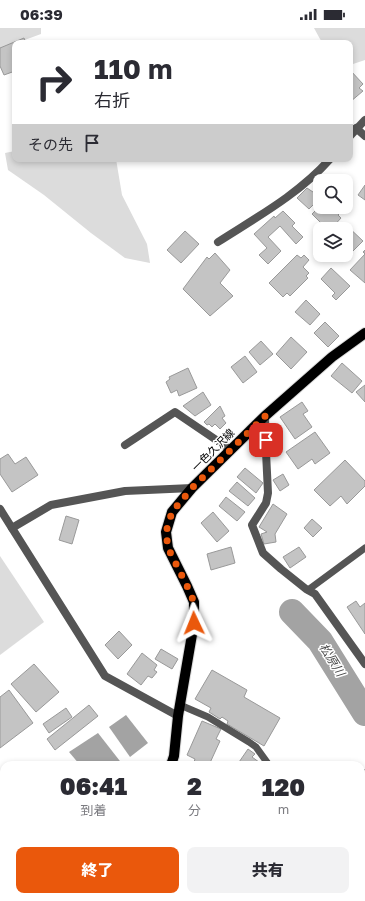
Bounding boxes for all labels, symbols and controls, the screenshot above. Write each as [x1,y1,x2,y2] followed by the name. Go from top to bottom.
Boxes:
[20,5,63,23] text: 06:39
[94,52,173,85] text: 110 m
[28,56,80,108] icon: right
[94,89,130,111] text: 右折
[81,132,103,154] icon: arrive
[28,135,73,153] text: その先
[313,174,353,262] map controls
[313,174,353,214] button: search
[313,222,353,262] button: layers
[249,423,283,457] pin
[189,426,237,474] street label: 一色久沢線
[255,429,277,451] icon: arrive
[173,602,215,644] position arrow
[317,640,349,681] water label: 松原川
[60,771,127,800] text: 06:41
[187,771,202,800] text: 2
[262,772,305,801] text: 120
[278,801,289,817] text: m
[80,802,106,818] text: 到着
[188,802,201,818] text: 分
[16,847,179,893] button: 終了
[187,847,349,893] button: 共有

